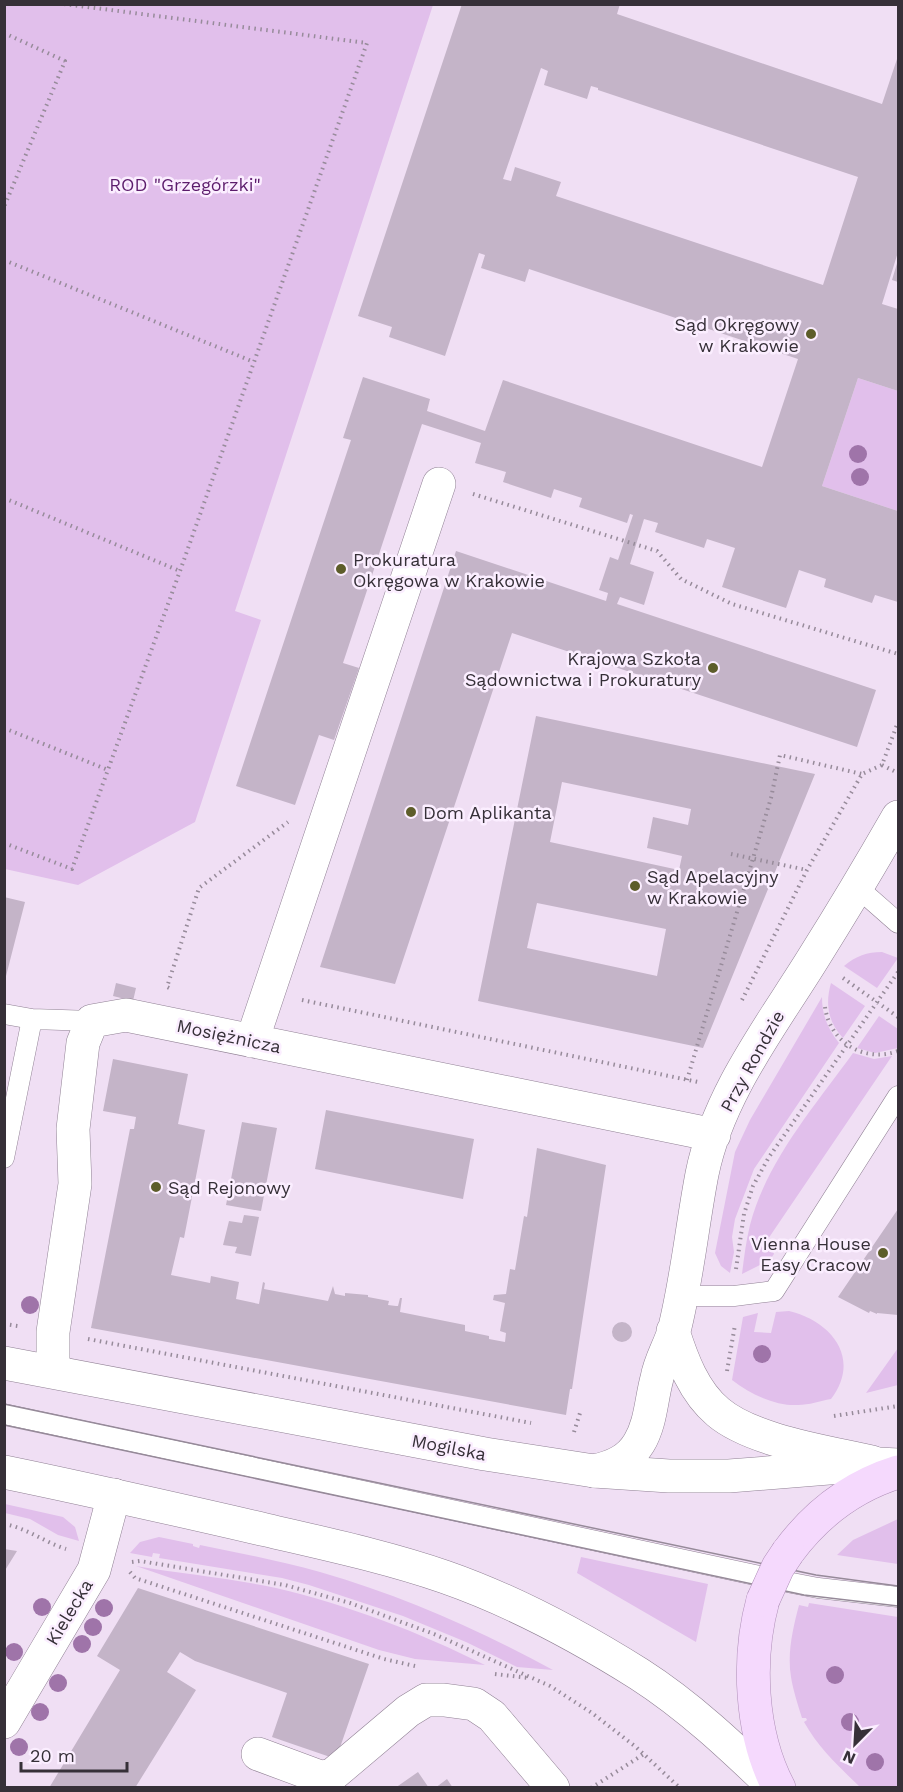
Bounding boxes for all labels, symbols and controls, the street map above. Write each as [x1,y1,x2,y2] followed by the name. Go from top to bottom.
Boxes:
[109,174,261,195] park label: ROD "Grzegórzki"
[675,314,800,356] place label: Sąd Okręgowy w Krakowie
[804,327,818,341] marker: Sąd Okręgowy w Krakowie
[353,549,545,591] place label: Prokuratura Okręgowa w Krakowie
[334,562,348,576] marker: Prokuratura Okręgowa w Krakowie
[465,648,702,690] place label: Krajowa Szkoła Sądownictwa i Prokuratury
[706,661,720,675] marker: Krajowa Szkoła Sądownictwa i Prokuratury
[423,802,552,823] place label: Dom Aplikanta
[404,805,418,819] marker: Dom Aplikanta
[647,866,779,908] place label: Sąd Apelacyjny w Krakowie
[628,879,642,893] marker: Sąd Apelacyjny w Krakowie
[716,1007,788,1115] street label: Przy Rondzie
[175,1015,283,1057] street label: Mosiężnicza
[168,1177,291,1198] place label: Sąd Rejonowy
[149,1180,163,1194] marker: Sąd Rejonowy
[751,1233,871,1275] place label: Vienna House Easy Cracow
[876,1246,890,1260] marker: Vienna House Easy Cracow
[410,1429,488,1465] street label: Mogilska
[41,1575,97,1649] street label: Kielecka
[825,1714,885,1774] north arrow
[21,1735,128,1773] scale bar
[30,1745,75,1766] text: 20 m
[840,1746,858,1768] text: N

